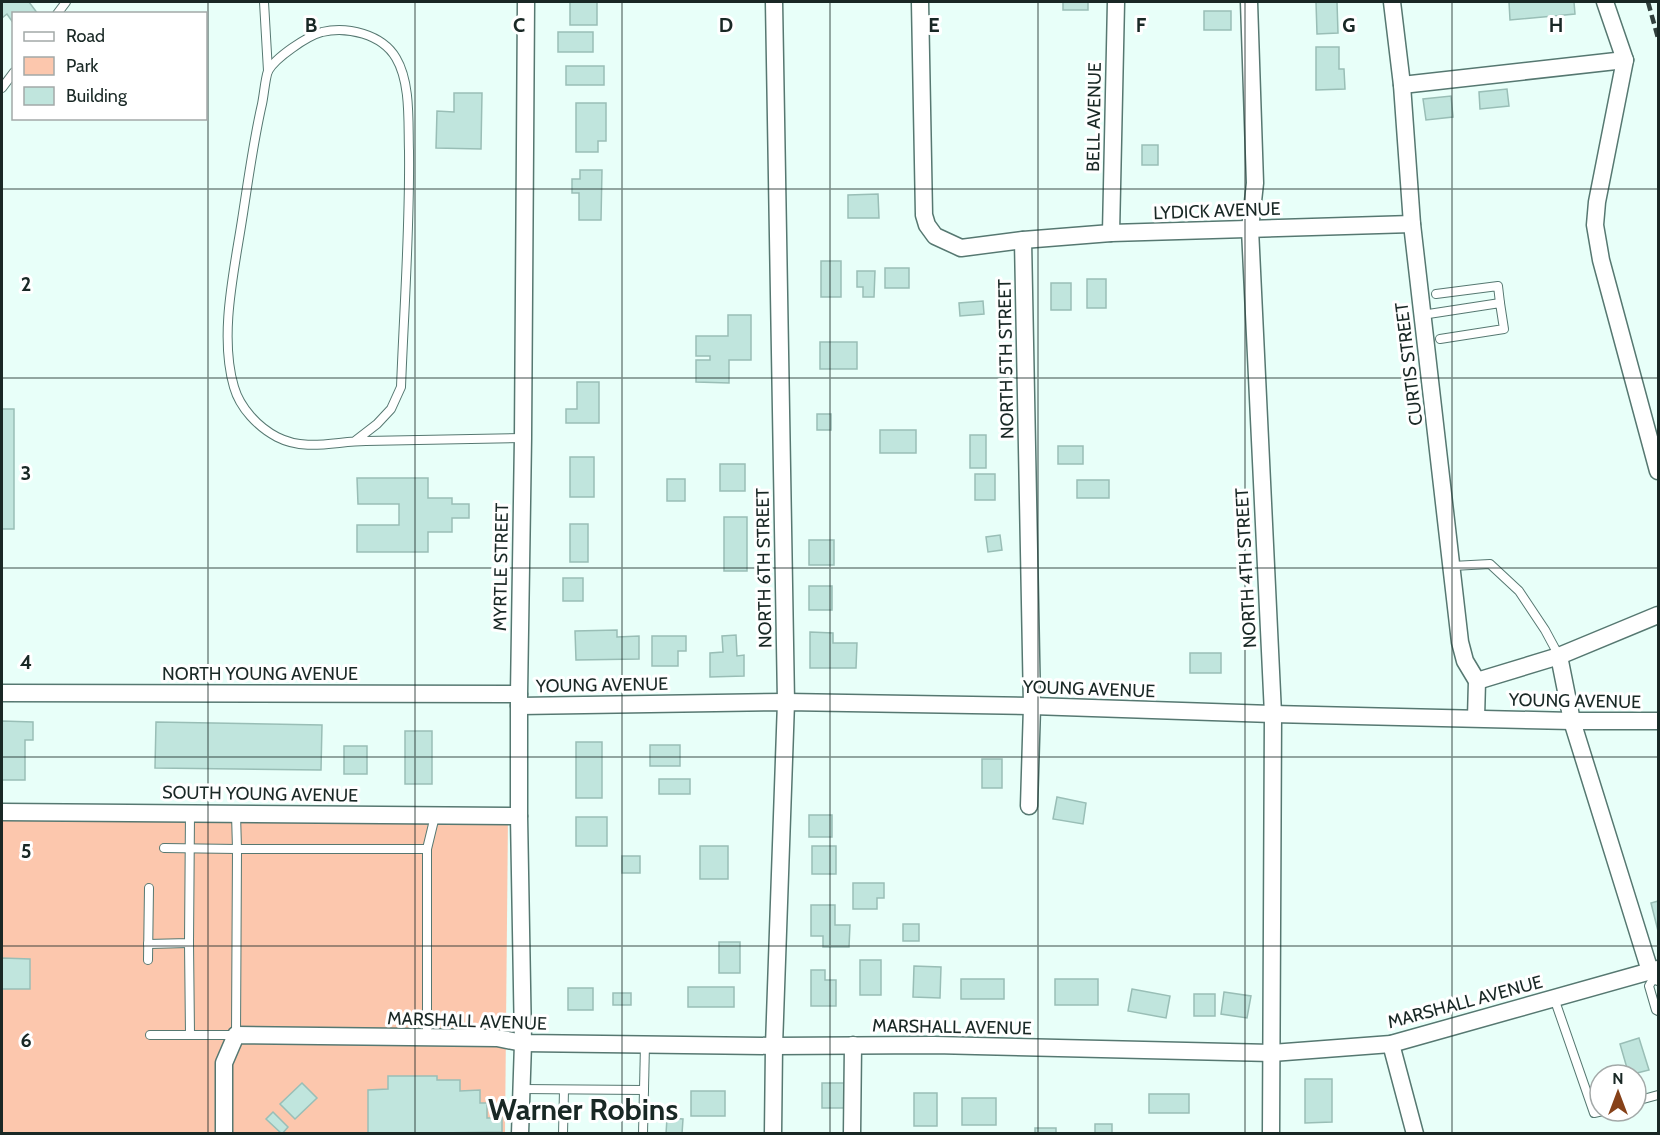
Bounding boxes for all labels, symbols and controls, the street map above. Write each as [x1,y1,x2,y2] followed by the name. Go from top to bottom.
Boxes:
[12,12,207,120] legend
[305,13,317,37] text: B
[513,13,525,37] text: C
[719,13,733,37] text: D
[928,13,940,37] text: E
[1136,13,1147,37] text: F
[1342,13,1356,37] text: G
[1549,13,1563,37] text: H
[66,25,105,47] text: Road
[66,55,99,77] text: Park
[1082,62,1106,172] street label: BELL AVENUE
[66,85,128,107] text: Building
[1153,198,1281,224] street label: LYDICK AVENUE
[21,272,31,296] text: 2
[994,278,1018,439] street label: NORTH 5TH STREET
[1390,301,1427,427] street label: CURTIS STREET
[21,461,31,485] text: 3
[752,487,776,648] street label: NORTH 6TH STREET
[1231,487,1261,649] street label: NORTH 4TH STREET
[489,502,513,631] street label: MYRTLE STREET
[20,650,32,674] text: 4
[162,663,358,685] street label: NORTH YOUNG AVENUE
[535,673,668,697] street label: YOUNG AVENUE
[1022,676,1156,702] street label: YOUNG AVENUE
[1508,689,1641,713] street label: YOUNG AVENUE
[162,781,358,807] street label: SOUTH YOUNG AVENUE
[21,839,31,863] text: 5
[1385,971,1545,1033] street label: MARSHALL AVENUE
[387,1007,547,1035] street label: MARSHALL AVENUE
[872,1015,1032,1039] street label: MARSHALL AVENUE
[20,1028,32,1052] text: 6
[1588,1063,1648,1123] north arrow
[1612,1069,1624,1088] text: N
[488,1091,678,1128] district label: Warner Robins

